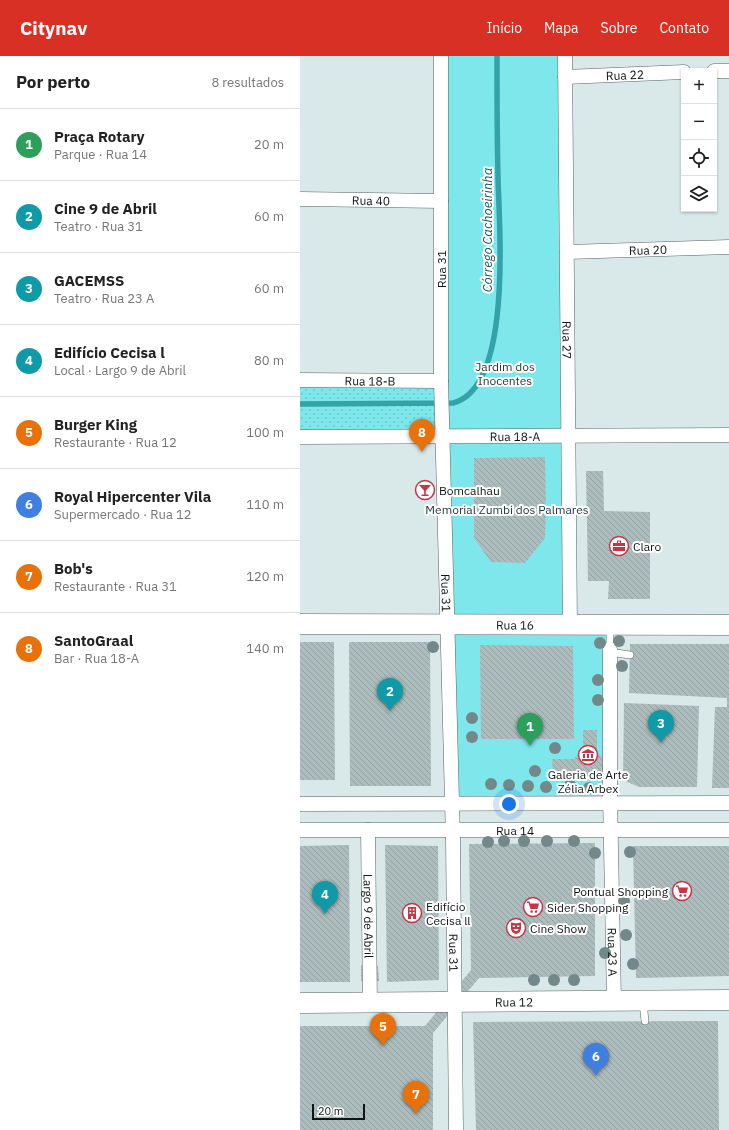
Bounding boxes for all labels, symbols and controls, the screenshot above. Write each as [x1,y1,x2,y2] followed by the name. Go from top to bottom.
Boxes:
[20,16,87,40] text: Citynav
[487,19,522,37] text: Início
[544,19,579,37] text: Mapa
[601,19,637,37] text: Sobre
[659,19,709,37] text: Contato
[606,66,644,83] street label: Rua 22
[681,68,717,212] map controls
[681,68,717,104] button: +
[16,71,90,93] text: Por perto
[211,74,284,91] text: 8 resultados
[681,104,717,140] button: −
[54,127,145,146] text: Praça Rotary
[25,136,33,153] text: 1
[254,136,284,153] text: 20 m
[681,140,717,176] button: locate
[54,146,147,163] text: Parque · Rua 14
[479,168,496,292] water label: Córrego Cachoeirinha
[681,176,717,212] button: layers
[352,192,390,208] street label: Rua 40
[54,199,157,218] text: Cine 9 de Abril
[25,208,33,225] text: 2
[254,208,284,225] text: 60 m
[54,218,143,235] text: Teatro · Rua 31
[629,241,667,258] street label: Rua 20
[434,250,449,288] street label: Rua 31
[54,271,124,290] text: GACEMSS
[25,280,33,297] text: 3
[254,280,284,297] text: 60 m
[54,290,154,307] text: Teatro · Rua 23 A
[560,321,575,359] street label: Rua 27
[54,343,165,362] text: Edifício Cecisa l
[25,352,33,369] text: 4
[254,352,284,369] text: 80 m
[475,359,535,388] park label: Jardim dos Inocentes
[54,362,186,379] text: Local · Largo 9 de Abril
[345,373,396,388] street label: Rua 18-B
[54,415,137,434] text: Burger King
[409,419,435,452] pin: 8
[25,424,33,441] text: 5
[246,424,284,441] text: 100 m
[490,428,541,444] street label: Rua 18-A
[54,434,177,451] text: Restaurante · Rua 12
[414,479,436,501] bar icon: Bomcalhau
[439,483,500,498] place label: Bomcalhau
[54,487,211,506] text: Royal Hipercenter Vila
[25,496,33,513] text: 6
[246,496,284,513] text: 110 m
[425,502,589,517] park label: Memorial Zumbi dos Palmares
[54,506,192,523] text: Supermercado · Rua 12
[608,535,630,557] office icon: Claro
[633,539,661,554] place label: Claro
[54,559,93,578] text: Bob's
[25,568,33,585] text: 7
[246,568,284,585] text: 120 m
[439,574,455,612] street label: Rua 31
[54,578,177,595] text: Restaurante · Rua 31
[496,617,534,632] street label: Rua 16
[54,631,133,650] text: SantoGraal
[25,640,33,657] text: 8
[246,640,284,657] text: 140 m
[54,650,139,667] text: Bar · Rua 18-A
[377,678,403,711] pin: 2
[648,710,674,743] pin: 3
[517,713,543,746] pin: 1
[577,744,599,766] museum icon: Galeria de Arte Zélia Arbex
[548,767,629,796] place label: Galeria de Arte Zélia Arbex
[499,794,519,814] your location
[496,823,534,838] street label: Rua 14
[361,874,377,958] street label: Largo 9 de Abril
[671,880,693,902] supermarket icon: Pontual Shopping
[312,881,338,914] pin: 4
[573,884,669,899] place label: Pontual Shopping
[522,896,544,918] supermarket icon: Sider Shopping
[426,899,471,928] place label: Edifício Cecisa ll
[547,900,629,915] place label: Sider Shopping
[401,902,423,924] building icon: Edifício Cecisa ll
[505,917,527,939] theatre icon: Cine Show
[530,921,586,936] place label: Cine Show
[605,927,621,977] street label: Rua 23 A
[446,934,462,972] street label: Rua 31
[495,994,533,1009] street label: Rua 12
[370,1013,396,1046] pin: 5
[583,1043,609,1076] pin: 6
[403,1081,429,1114] pin: 7
[312,1102,365,1121] scale bar
[318,1104,343,1118] text: 20 m

